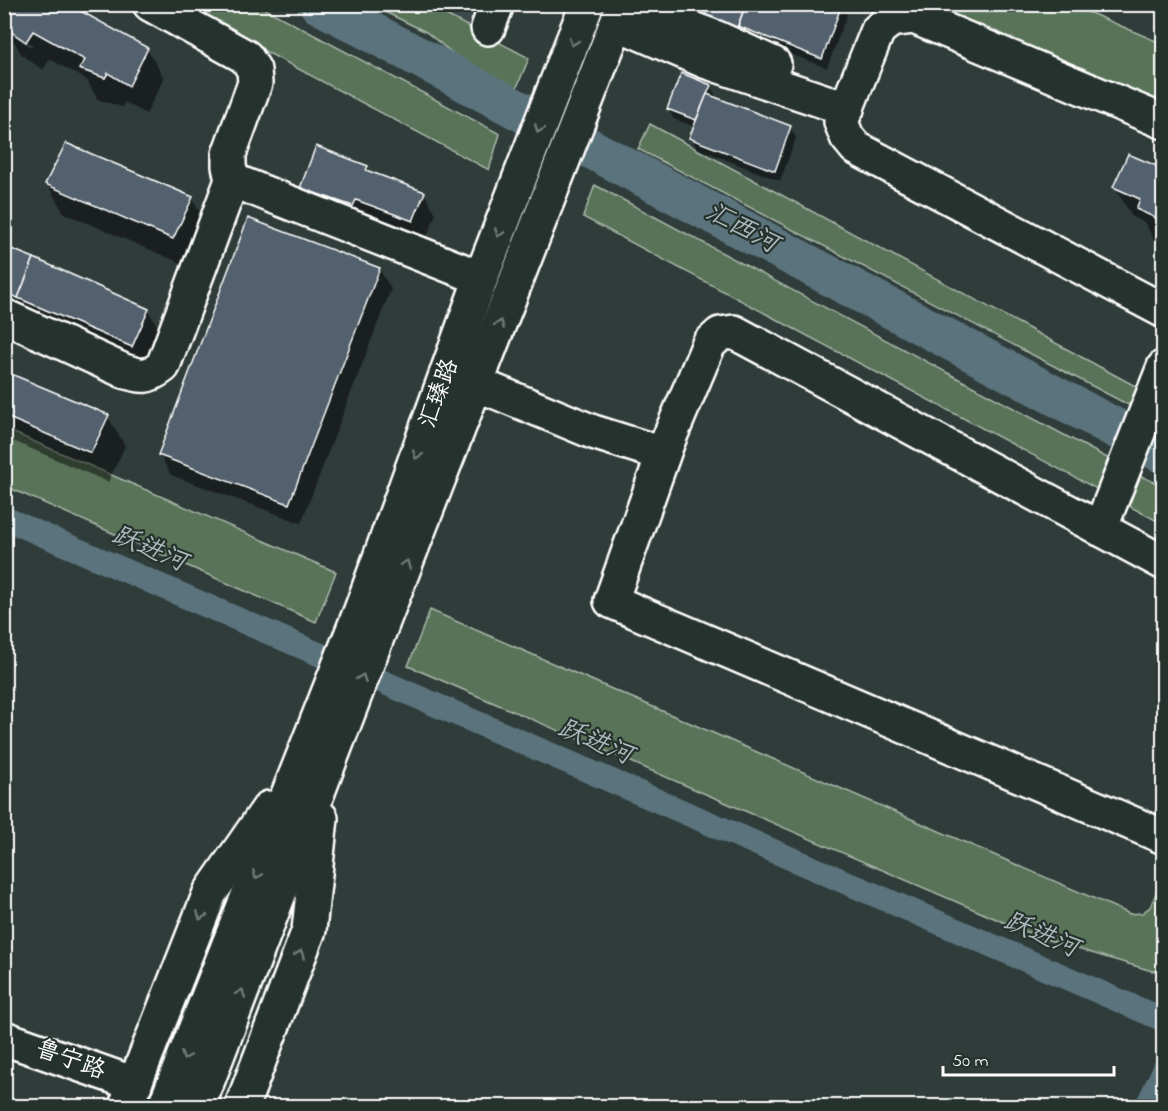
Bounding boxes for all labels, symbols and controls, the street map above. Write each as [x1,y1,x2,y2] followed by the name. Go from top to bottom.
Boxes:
[567,36,580,47] one-way arrow
[533,123,546,133] one-way arrow
[698,194,788,266] water label: 汇西河
[493,227,506,237] one-way arrow
[492,319,505,330] one-way arrow
[411,354,469,434] street label: 汇臻路
[412,449,425,460] one-way arrow
[106,517,196,584] water label: 跃进河
[398,560,411,570] one-way arrow
[354,674,367,684] one-way arrow
[552,710,642,777] water label: 跃进河
[252,869,264,880] one-way arrow
[998,903,1088,970] water label: 跃进河
[196,910,208,921] one-way arrow
[293,949,305,960] one-way arrow
[234,988,247,999] one-way arrow
[30,1032,110,1090] street label: 鲁宁路
[943,1039,1114,1077] scale bar
[952,1049,989,1075] text: 50 m
[180,1050,192,1061] one-way arrow

